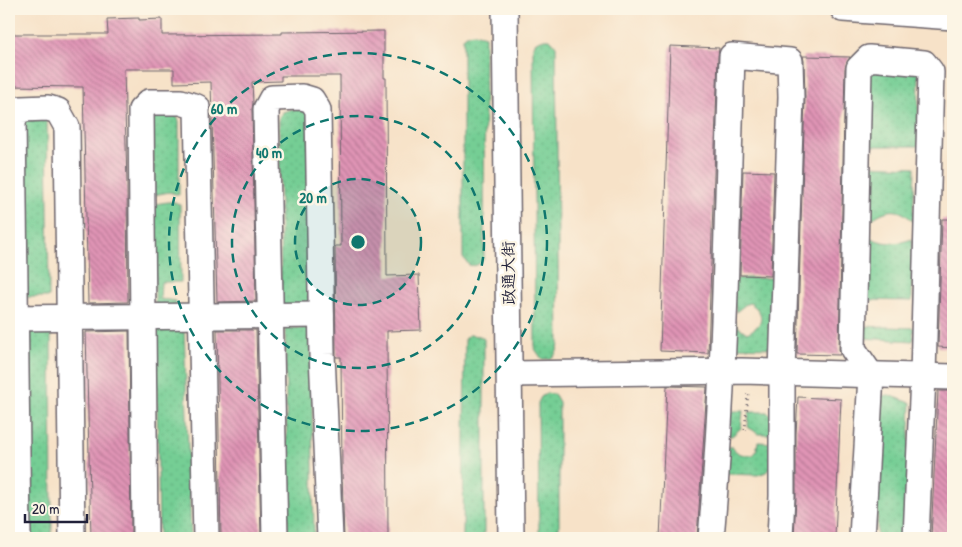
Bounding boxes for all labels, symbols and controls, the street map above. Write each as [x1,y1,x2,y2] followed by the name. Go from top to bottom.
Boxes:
[211,98,237,119] text: 60 m
[256,142,282,163] text: 40 m
[299,187,327,208] text: 20 m
[349,233,367,251] centre of rings
[496,241,520,305] street label: 政通大街
[25,492,88,524] scale bar
[32,498,59,519] text: 20 m

